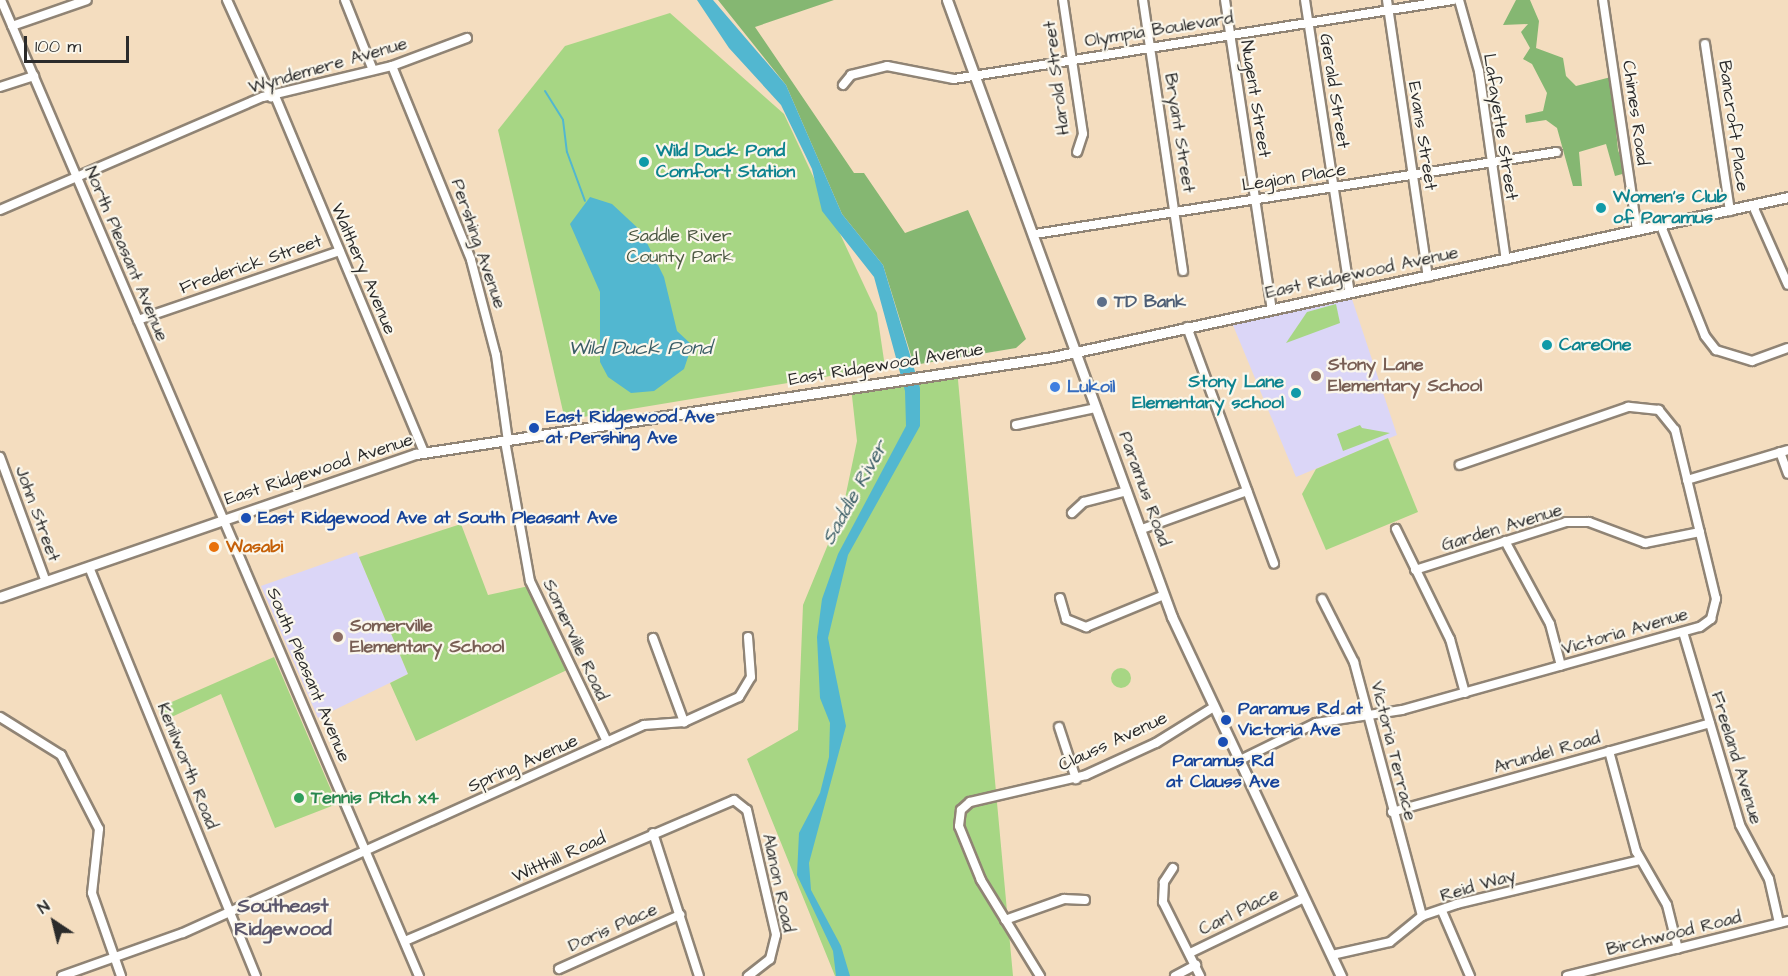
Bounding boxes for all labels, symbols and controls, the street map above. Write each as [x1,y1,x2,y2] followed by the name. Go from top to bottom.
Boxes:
[1083,8,1235,52] street label: Olympia Boulevard
[1039,20,1075,136] street label: Harold Street
[27,24,132,62] scale bar
[1314,32,1354,150] street label: Gerald Street
[246,33,410,99] street label: Wyndemere Avenue
[35,34,81,59] text: 100 m
[1235,39,1275,159] street label: Nugent Street
[1478,52,1522,202] street label: Lafayette Street
[1617,59,1653,167] street label: Chimes Road
[1713,59,1753,193] street label: Bancroft Place
[1159,72,1199,194] street label: Bryant Street
[1403,80,1441,192] street label: Evans Street
[656,141,795,184] place label: Wild Duck Pond Comfort Station
[637,155,651,169] marker: Wild Duck Pond Comfort Station
[1240,159,1348,197] street label: Legion Place
[79,163,173,345] street label: North Pleasant Avenue
[446,176,510,312] street label: Pershing Avenue
[1613,187,1727,230] place label: Women's Club of Paramus
[326,200,400,338] street label: Walthery Avenue
[1594,201,1608,215] marker: Women's Club of Paramus
[627,226,733,268] park label: Saddle River County Park
[177,231,325,299] street label: Frederick Street
[1263,242,1461,304] street label: East Ridgewood Avenue
[1114,291,1186,313] place label: TD Bank
[1095,295,1109,309] marker: TD Bank
[1559,334,1631,356] place label: CareOne
[568,336,712,360] water label: Wild Duck Pond
[1540,338,1554,352] marker: CareOne
[787,339,985,391] street label: East Ridgewood Avenue
[1328,355,1482,398] place label: Stony Lane Elementary School
[1309,369,1323,383] marker: Stony Lane Elementary School
[1132,372,1284,415] place label: Stony Lane Elementary school
[1067,376,1115,398] place label: Lukoil
[1048,380,1062,394] marker: Lukoil
[1289,386,1303,400] marker: Stony Lane Elementary school
[546,407,715,450] place label: East Ridgewood Ave at Pershing Ave
[527,421,541,435] marker: East Ridgewood Ave at Pershing Ave
[222,429,416,511] street label: East Ridgewood Avenue
[1113,429,1175,549] street label: Paramus Road
[817,437,893,549] water label: Saddle River
[10,463,64,565] street label: John Street
[1439,499,1565,557] street label: Garden Avenue
[258,507,618,529] place label: East Ridgewood Ave at South Pleasant Ave
[239,511,253,525] marker: East Ridgewood Ave at South Pleasant Ave
[226,536,283,558] place label: Wasabi
[207,540,221,554] marker: Wasabi
[537,576,613,704] street label: Somerville Road
[261,584,355,766] street label: South Pleasant Avenue
[1559,604,1691,660] street label: Victoria Avenue
[350,616,504,658] place label: Somerville Elementary School
[331,630,345,644] marker: Somerville Elementary School
[1365,679,1421,823] street label: Victoria Terrace
[1706,689,1766,827] street label: Freeland Avenue
[1238,699,1363,742] place label: Paramus Rd at Victoria Ave
[152,700,222,832] street label: Kenilworth Road
[1055,707,1171,777] street label: Clauss Avenue
[1219,713,1233,727] marker: Paramus Rd at Victoria Ave
[1491,727,1603,779] street label: Arundel Road
[465,730,581,798] street label: Spring Avenue
[1216,735,1230,749] marker: Paramus Rd at Clauss Ave
[1166,751,1280,794] place label: Paramus Rd at Clauss Ave
[311,787,439,809] place label: Tennis Pitch x4
[292,791,306,805] marker: Tennis Pitch x4
[509,828,609,888] street label: Witthill Road
[757,832,799,934] street label: Alanon Road
[1438,865,1518,907] street label: Reid Way
[1195,883,1283,941] street label: Carl Place
[24,892,84,952] north arrow
[234,894,332,941] district label: Southeast Ridgewood
[33,895,54,919] text: N
[565,899,661,957] street label: Doris Place
[1604,907,1744,961] street label: Birchwood Road

